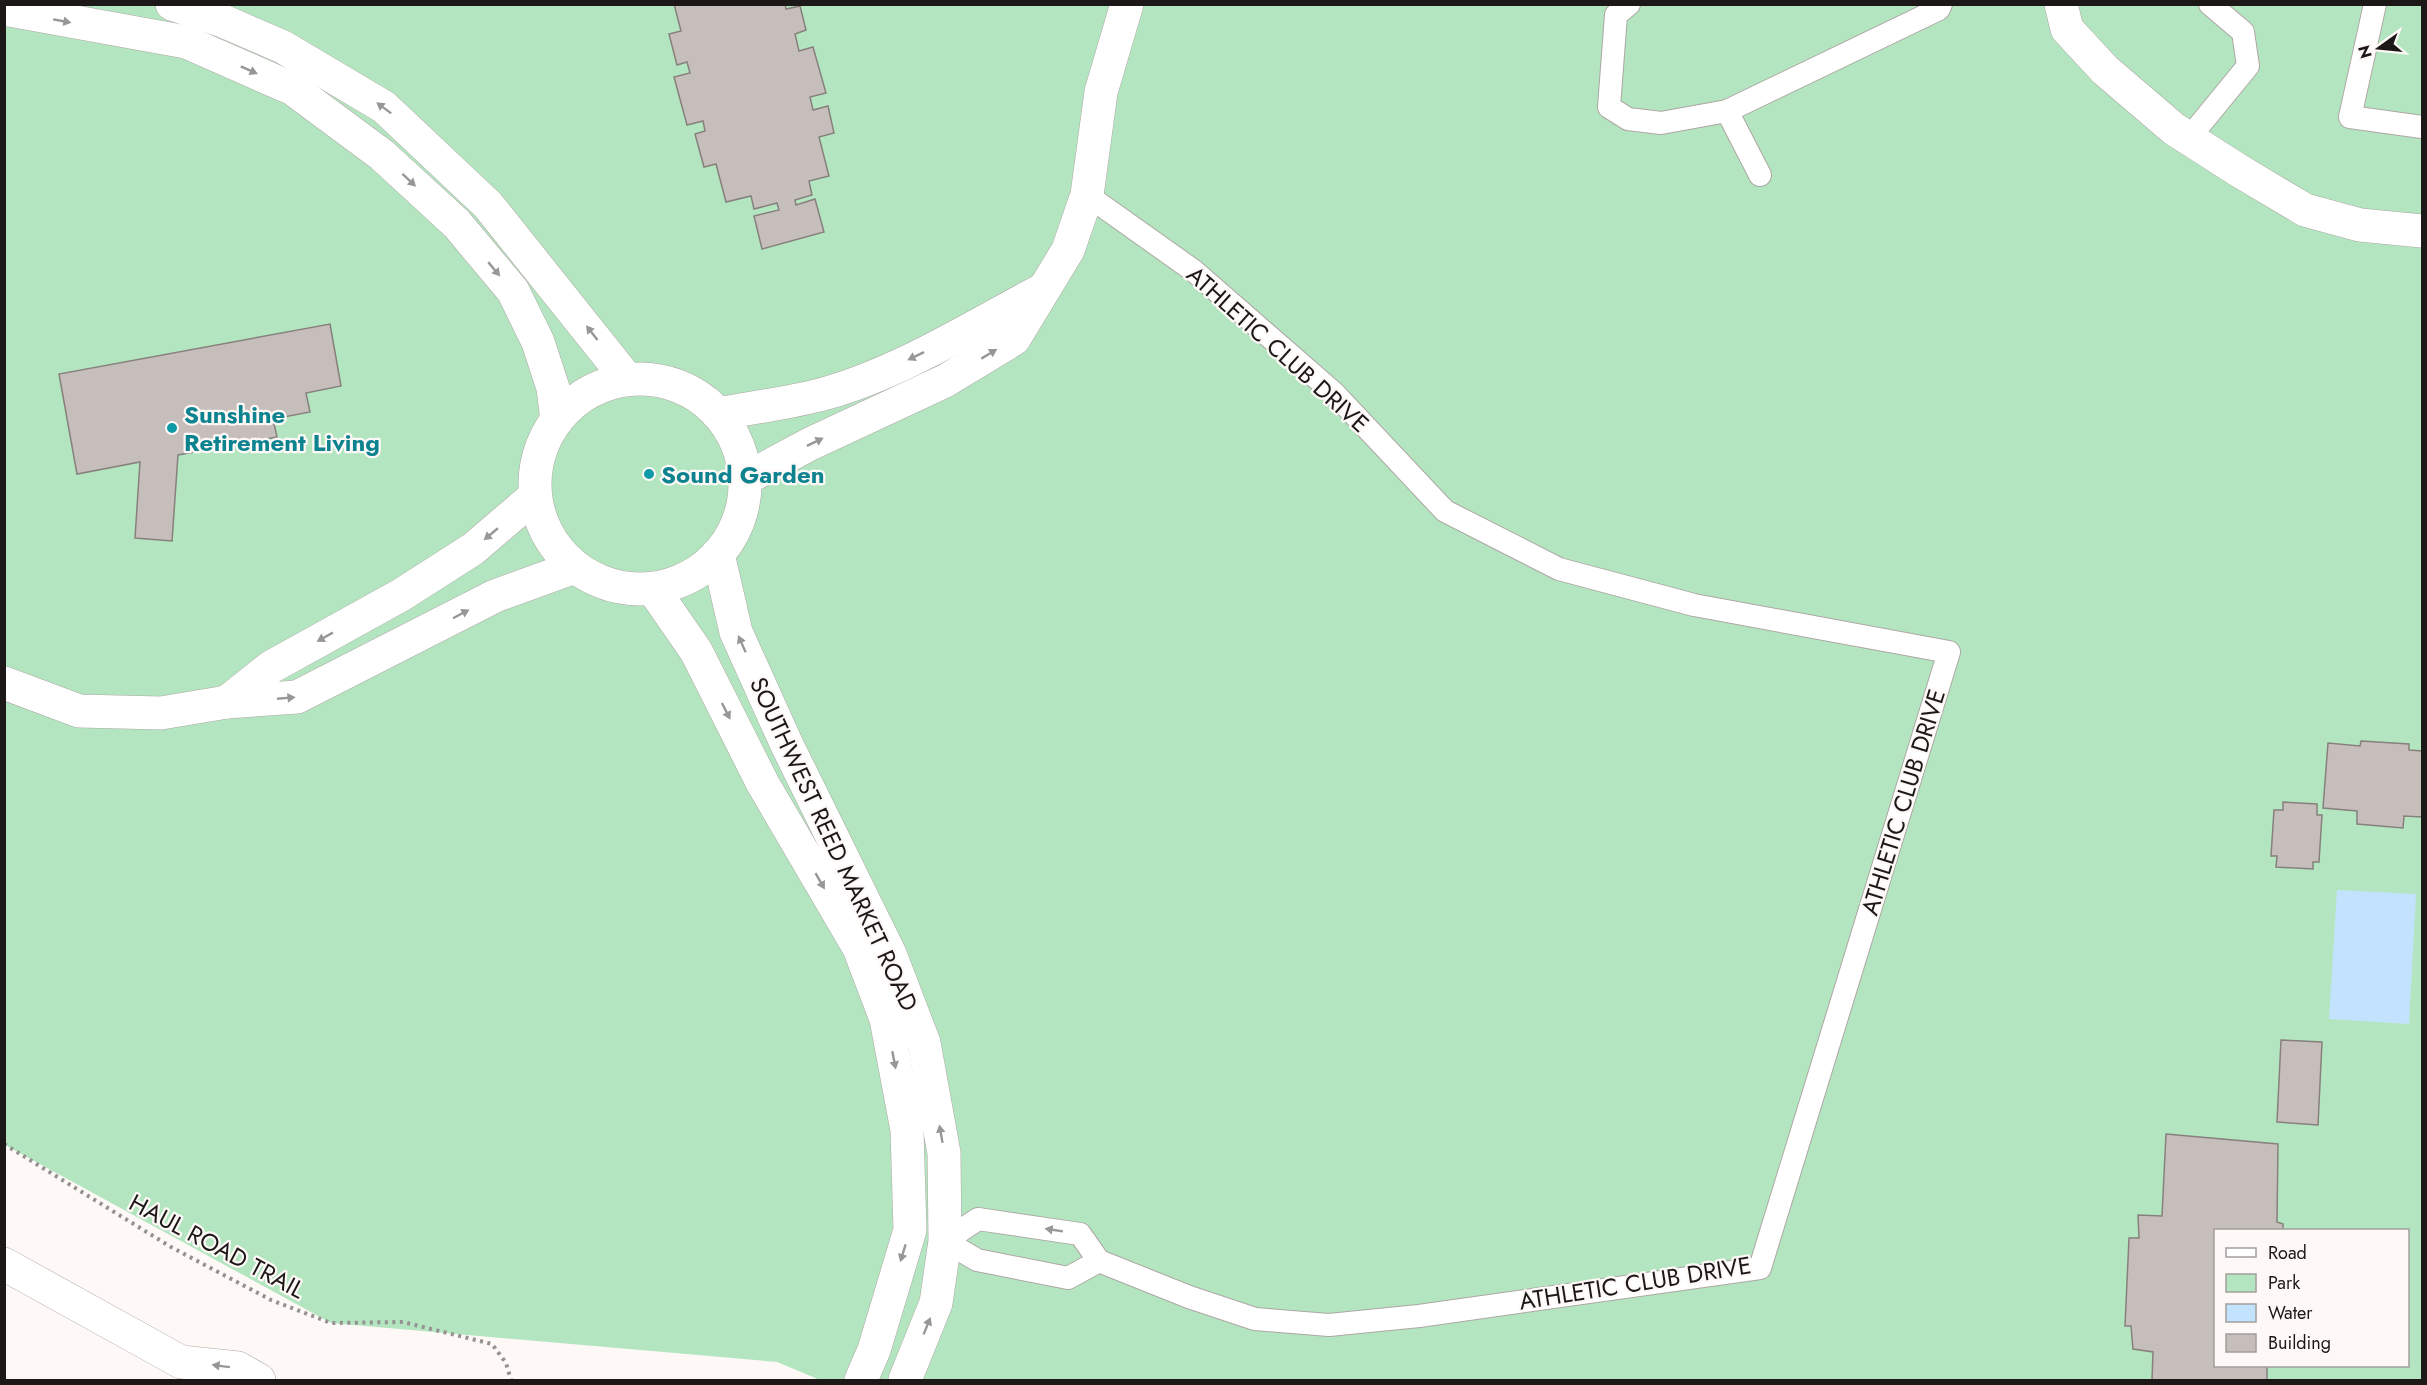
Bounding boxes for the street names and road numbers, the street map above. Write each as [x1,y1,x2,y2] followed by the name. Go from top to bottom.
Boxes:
[1179,257,1377,441] street label: ATHLETIC CLUB DRIVE
[741,671,927,1017] street label: SOUTHWEST REED MARKET ROAD
[1852,685,1954,919] street label: ATHLETIC CLUB DRIVE
[123,1185,311,1307] street label: HAUL ROAD TRAIL
[1516,1247,1754,1319] street label: ATHLETIC CLUB DRIVE

